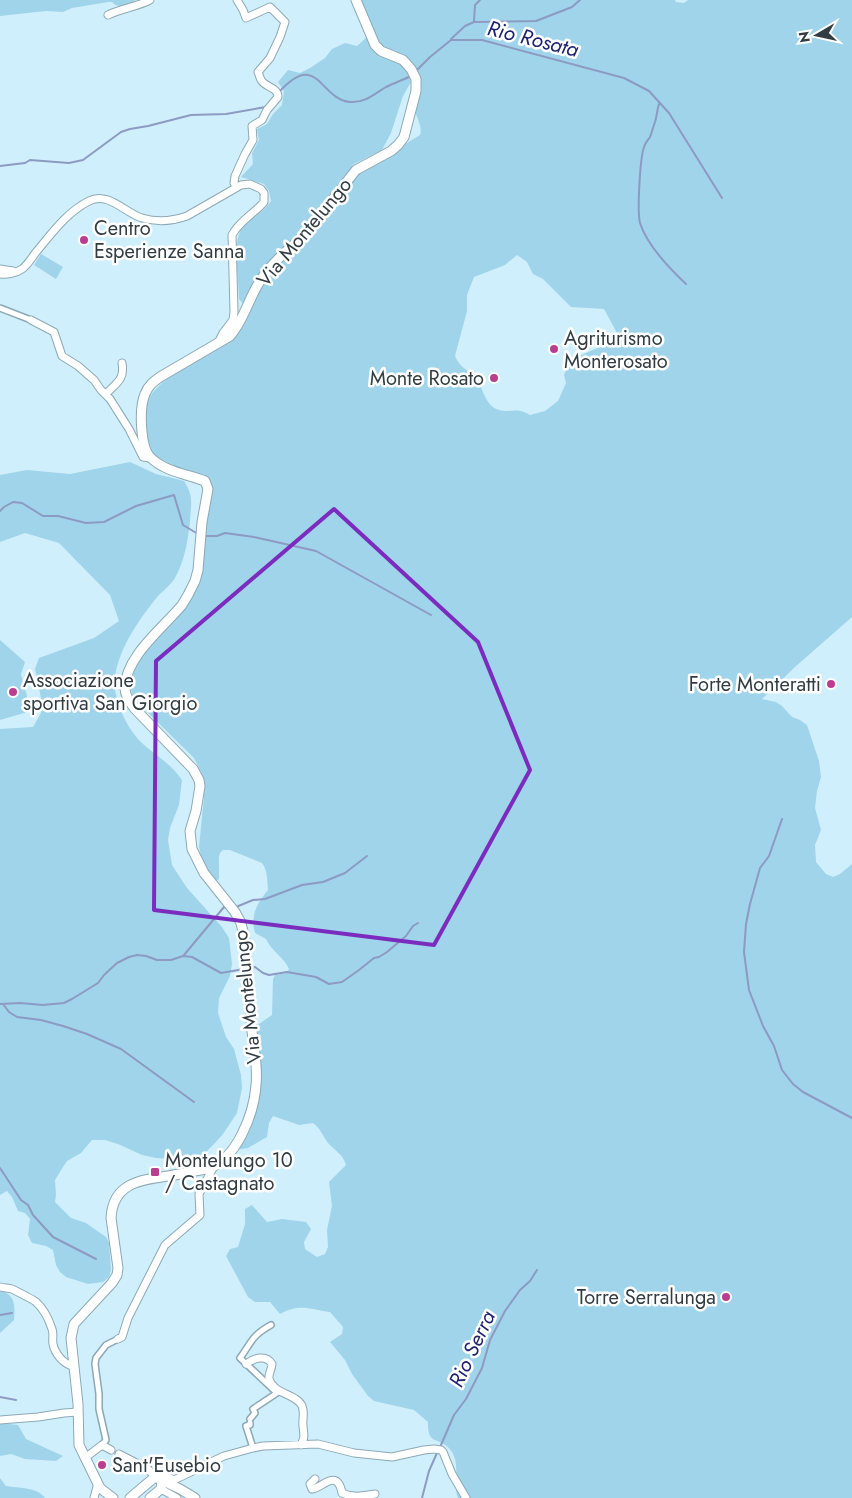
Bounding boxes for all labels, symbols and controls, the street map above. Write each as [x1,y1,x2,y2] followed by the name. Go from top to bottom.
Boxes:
[792,10,842,60] north arrow
[484,13,582,65] water label: Rio Rosata
[793,30,815,44] text: N
[250,171,359,293] street label: Via Montelungo
[94,214,244,266] place label: Centro Esperienze Sanna
[78,234,90,246] marker: Centro Esperienze Sanna
[564,324,668,376] place label: Agriturismo Monterosato
[548,343,560,355] marker: Agriturismo Monterosato
[370,364,484,393] place label: Monte Rosato
[488,372,500,384] marker: Monte Rosato
[23,666,198,718] place label: Associazione sportiva San Giorgio
[689,670,821,699] place label: Forte Monteratti
[825,678,837,690] marker: Forte Monteratti
[7,686,19,698] marker: Associazione sportiva San Giorgio
[226,928,269,1065] street label: Via Montelungo
[165,1146,293,1198] place label: Montelungo 10 / Castagnato
[149,1166,161,1178] marker: Montelungo 10 / Castagnato
[577,1283,716,1312] place label: Torre Serralunga
[720,1291,732,1303] marker: Torre Serralunga
[441,1305,503,1392] water label: Rio Serra
[112,1451,221,1480] place label: Sant'Eusebio
[96,1459,108,1471] marker: Sant'Eusebio

